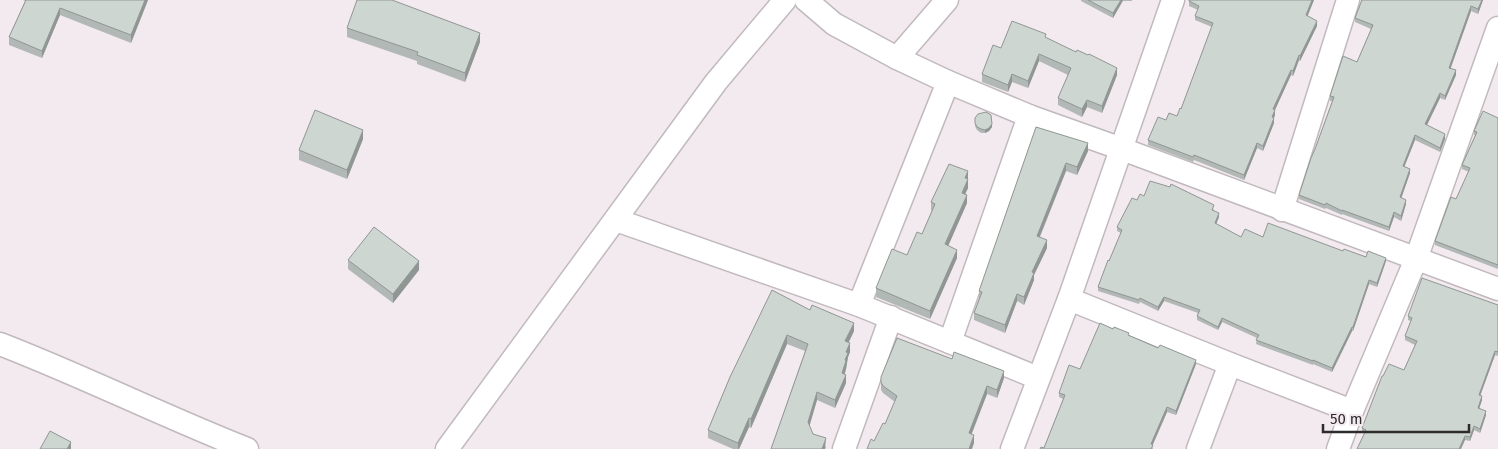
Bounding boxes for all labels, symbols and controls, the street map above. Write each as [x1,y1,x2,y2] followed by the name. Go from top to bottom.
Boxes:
[1323,402,1469,434] scale bar
[1330,410,1363,428] text: 50 m

